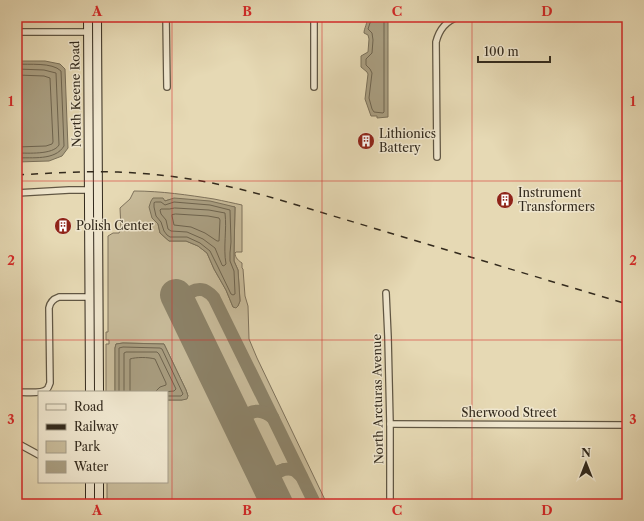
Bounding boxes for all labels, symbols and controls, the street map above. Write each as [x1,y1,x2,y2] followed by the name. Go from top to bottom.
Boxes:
[91,3,103,19] text: A
[242,3,252,19] text: B
[392,3,402,19] text: C
[541,3,553,19] text: D
[478,38,550,64] scale bar
[67,40,84,147] street label: North Keene Road
[484,44,519,59] text: 100 m
[8,93,14,109] text: 1
[630,93,636,109] text: 1
[379,126,436,155] place label: Lithionics Battery
[356,131,376,151] building icon: Lithionics Battery
[518,185,595,214] place label: Instrument Transformers
[495,190,515,210] building icon: Instrument Transformers
[53,216,73,236] building icon: Polish Center
[76,218,154,233] place label: Polish Center
[7,252,15,268] text: 2
[629,252,637,268] text: 2
[369,334,386,464] street label: North Arcturas Avenue
[38,391,168,483] legend
[74,399,104,414] text: Road
[461,405,557,420] street label: Sherwood Street
[7,411,15,427] text: 3
[629,411,637,427] text: 3
[74,419,119,434] text: Railway
[74,439,101,454] text: Park
[566,443,606,483] north arrow
[581,446,591,460] text: N
[73,459,108,474] text: Water
[91,502,103,518] text: A
[242,502,252,518] text: B
[392,502,402,518] text: C
[541,502,553,518] text: D

